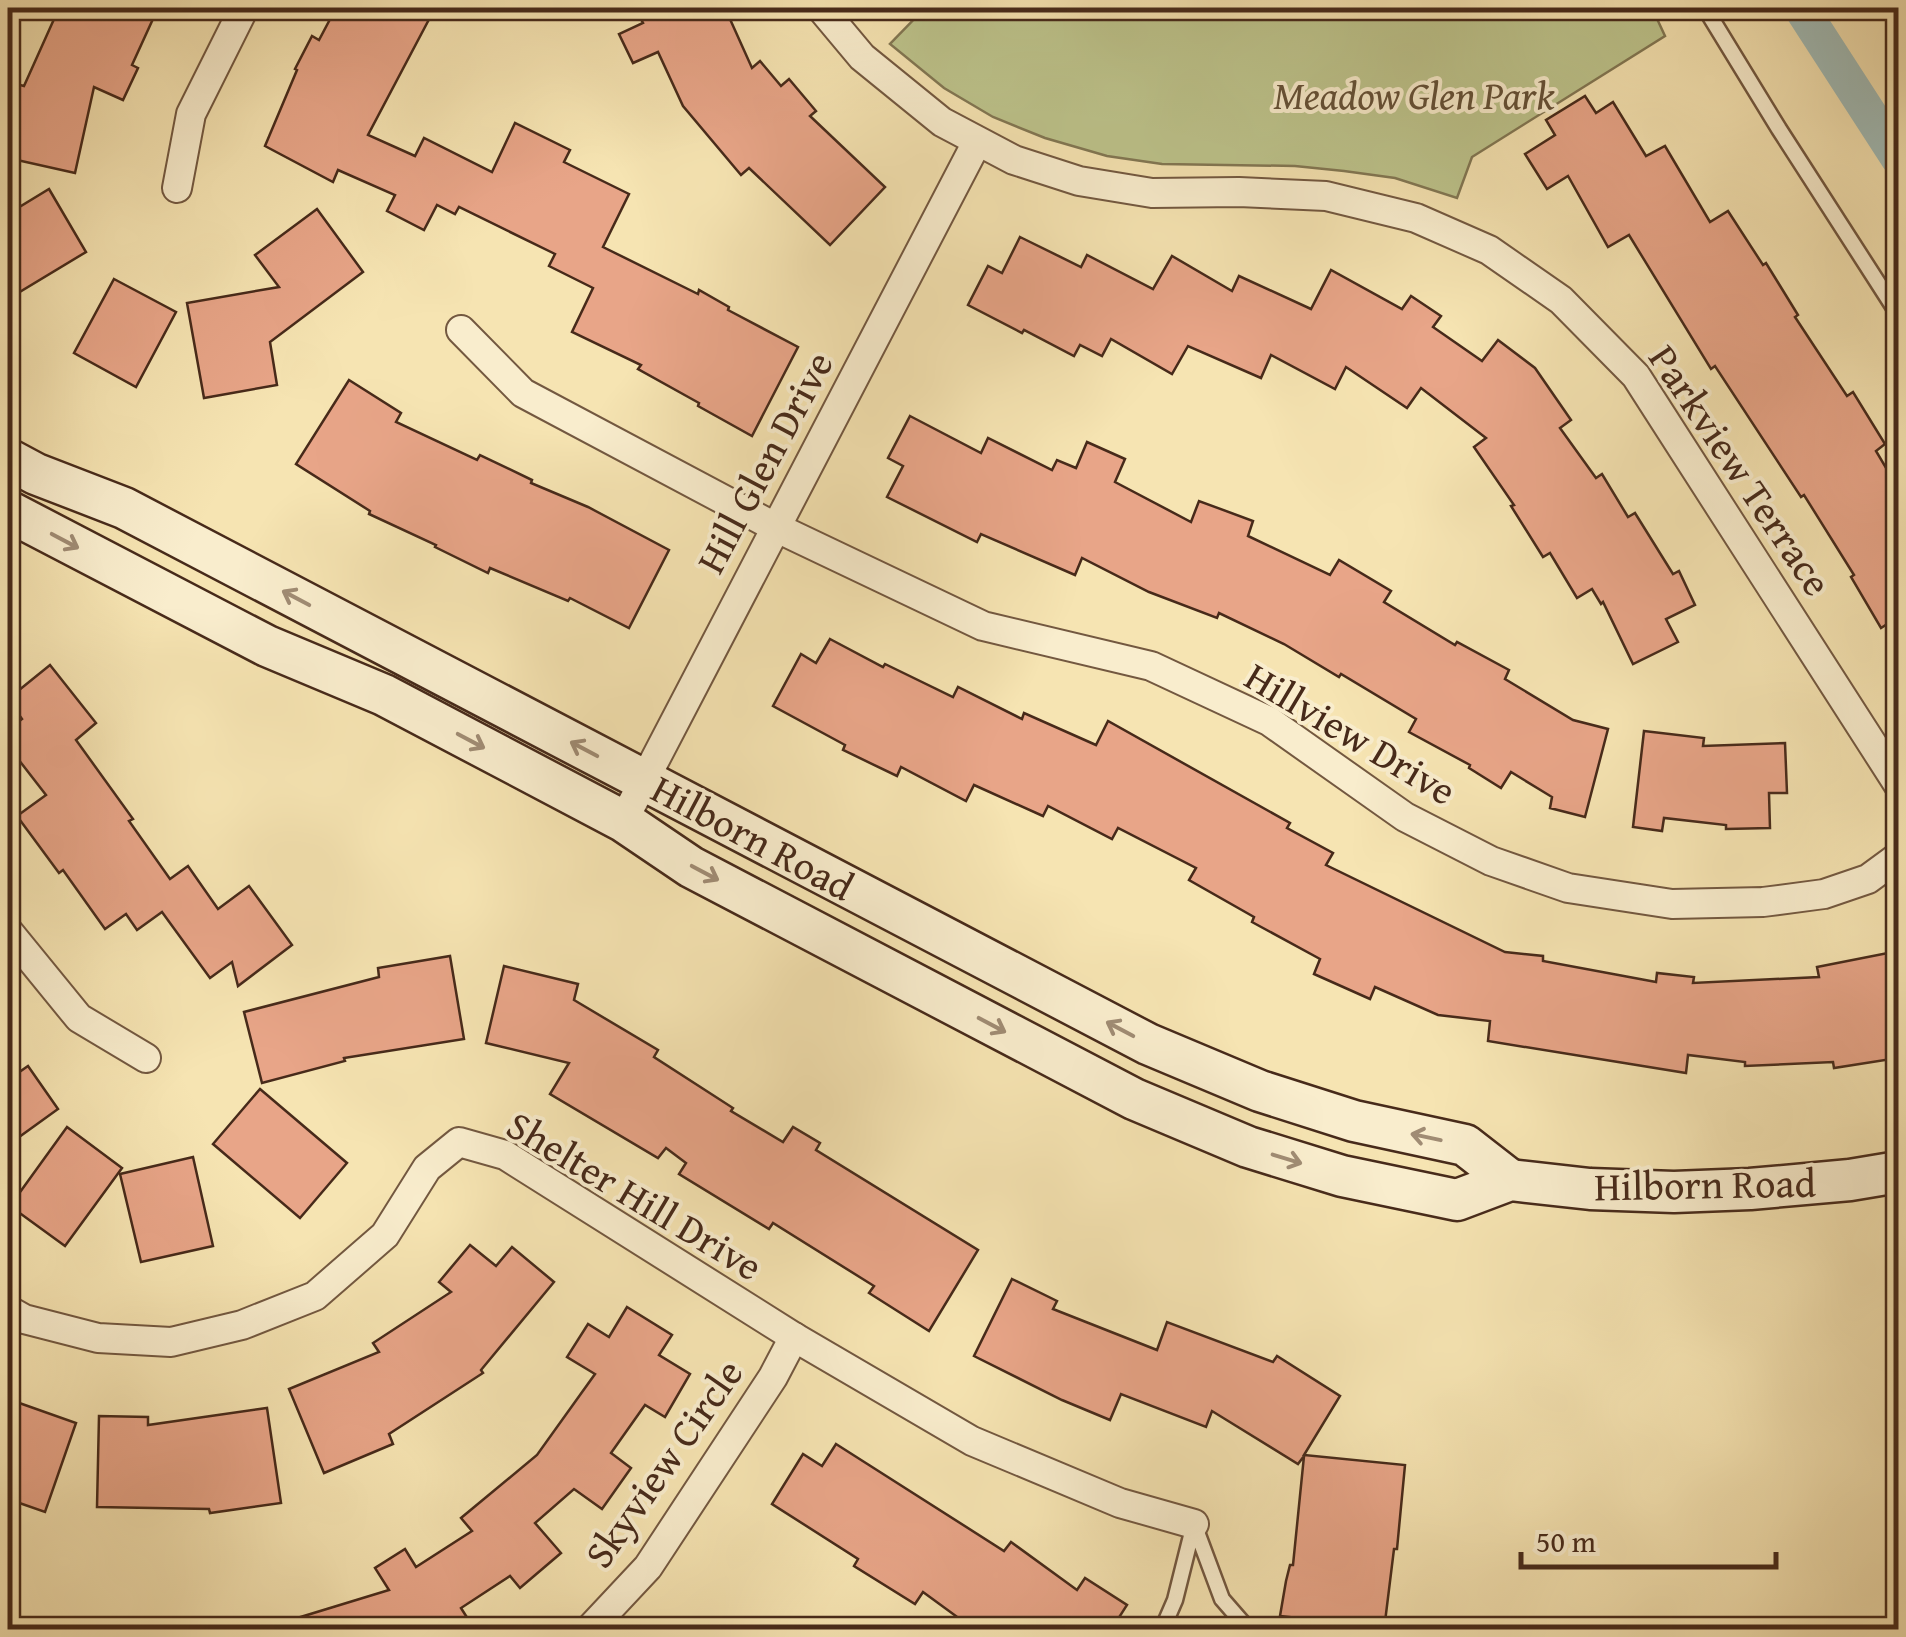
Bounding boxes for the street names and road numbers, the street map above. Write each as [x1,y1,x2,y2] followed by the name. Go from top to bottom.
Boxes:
[1635,332,1847,608] street label: Parkview Terrace
[681,341,847,583] street label: Hill Glen Drive
[1234,647,1468,819] street label: Hillview Drive
[641,759,865,915] street label: Hilborn Road
[496,1095,774,1295] street label: Shelter Hill Drive
[1594,1153,1817,1215] street label: Hilborn Road
[569,1347,757,1579] street label: Skyview Circle

